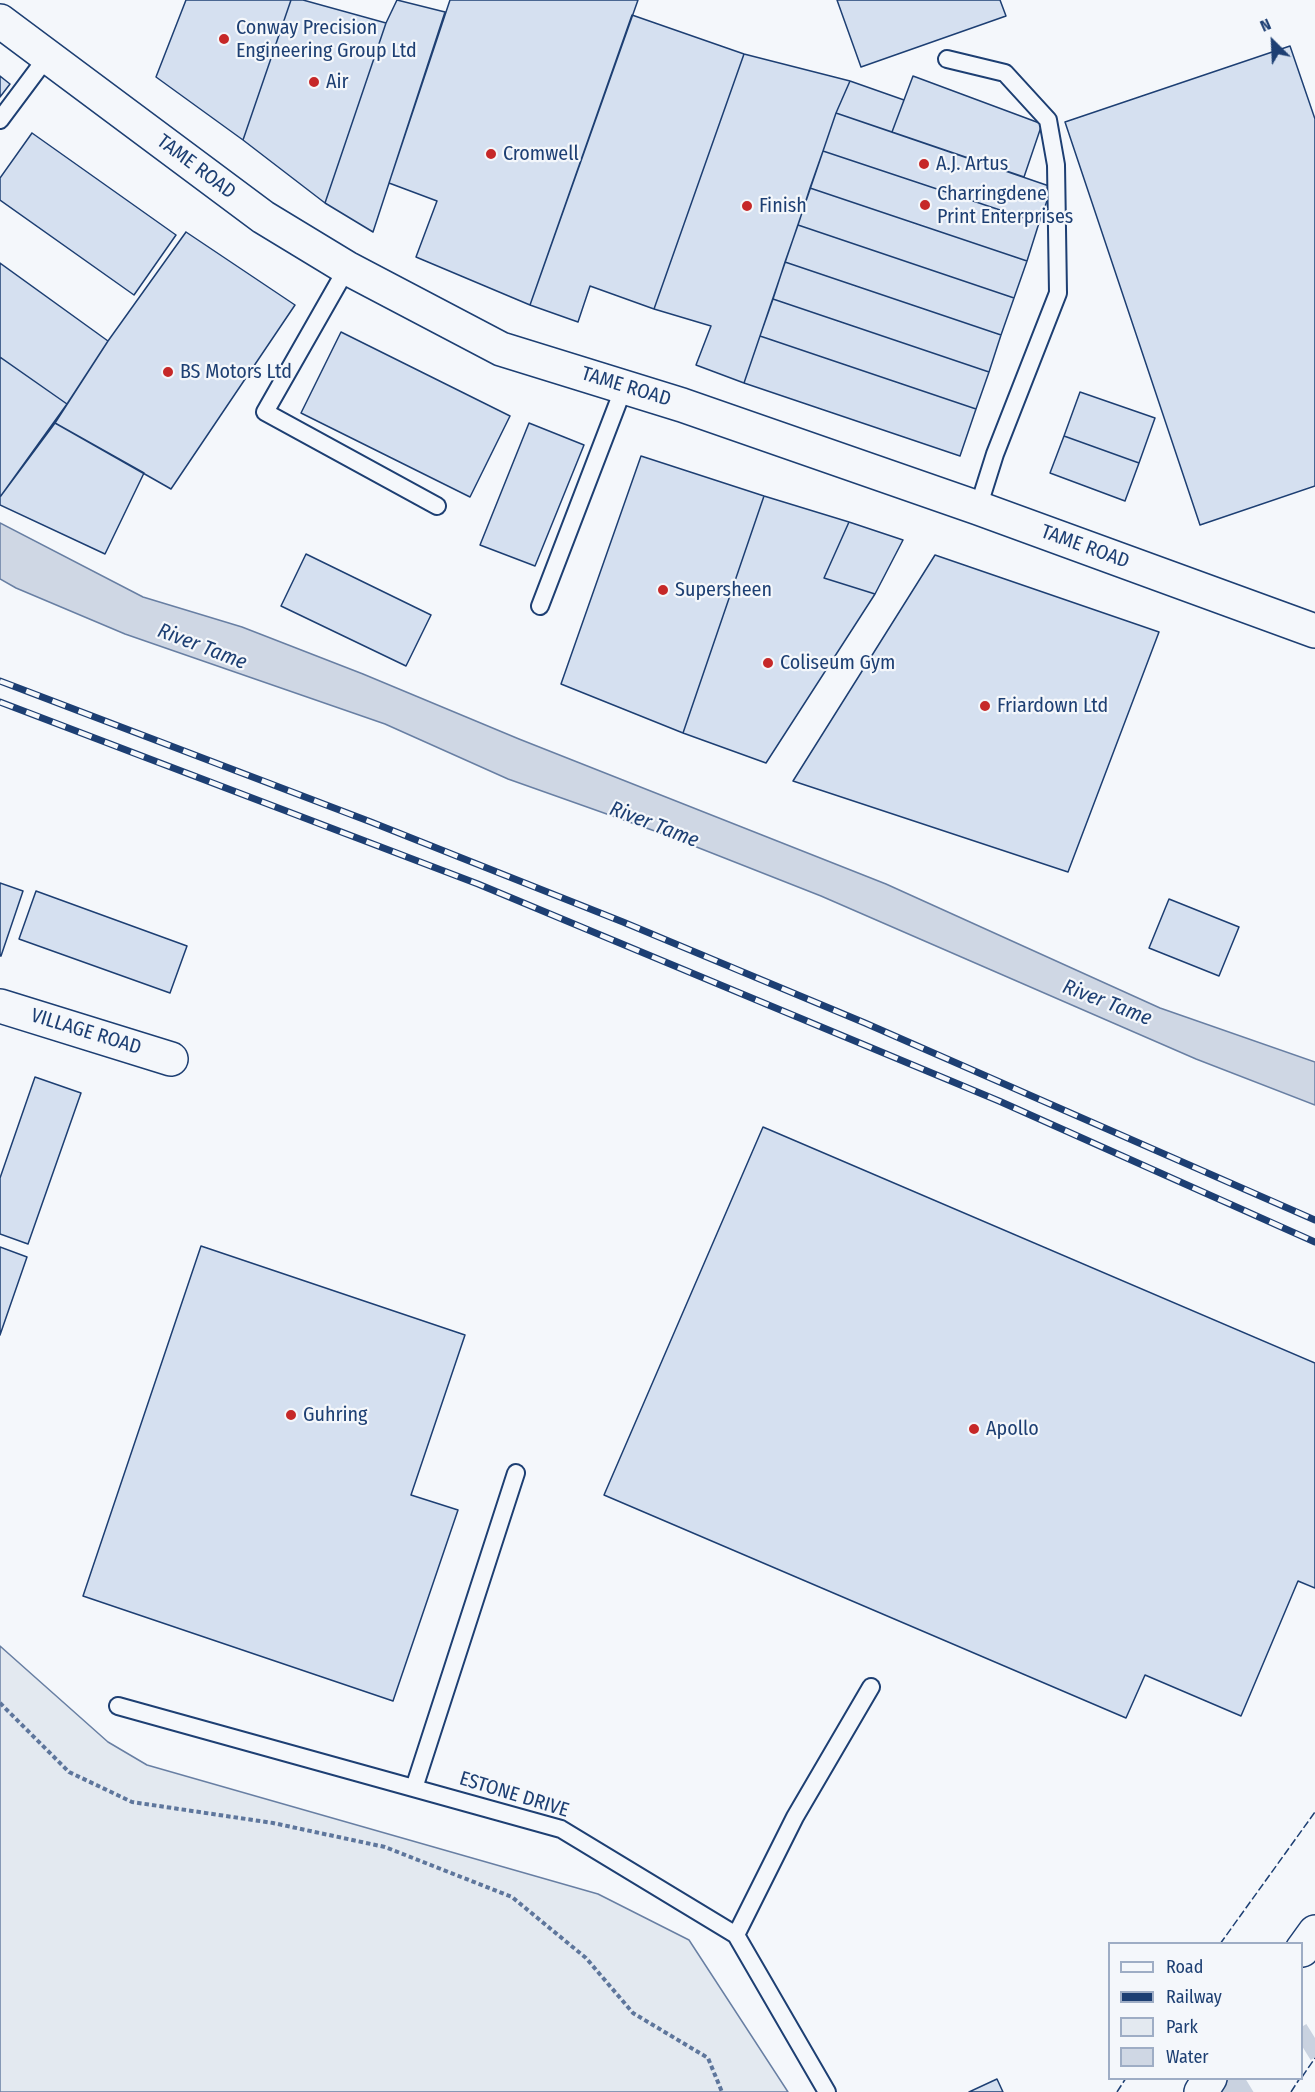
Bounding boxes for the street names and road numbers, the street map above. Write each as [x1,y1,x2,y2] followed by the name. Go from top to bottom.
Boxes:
[152,130,240,204] street label: TAME ROAD
[578,362,674,412] street label: TAME ROAD
[1038,520,1132,574] street label: TAME ROAD
[28,1004,144,1060] street label: VILLAGE ROAD
[456,1767,572,1823] street label: ESTONE DRIVE

